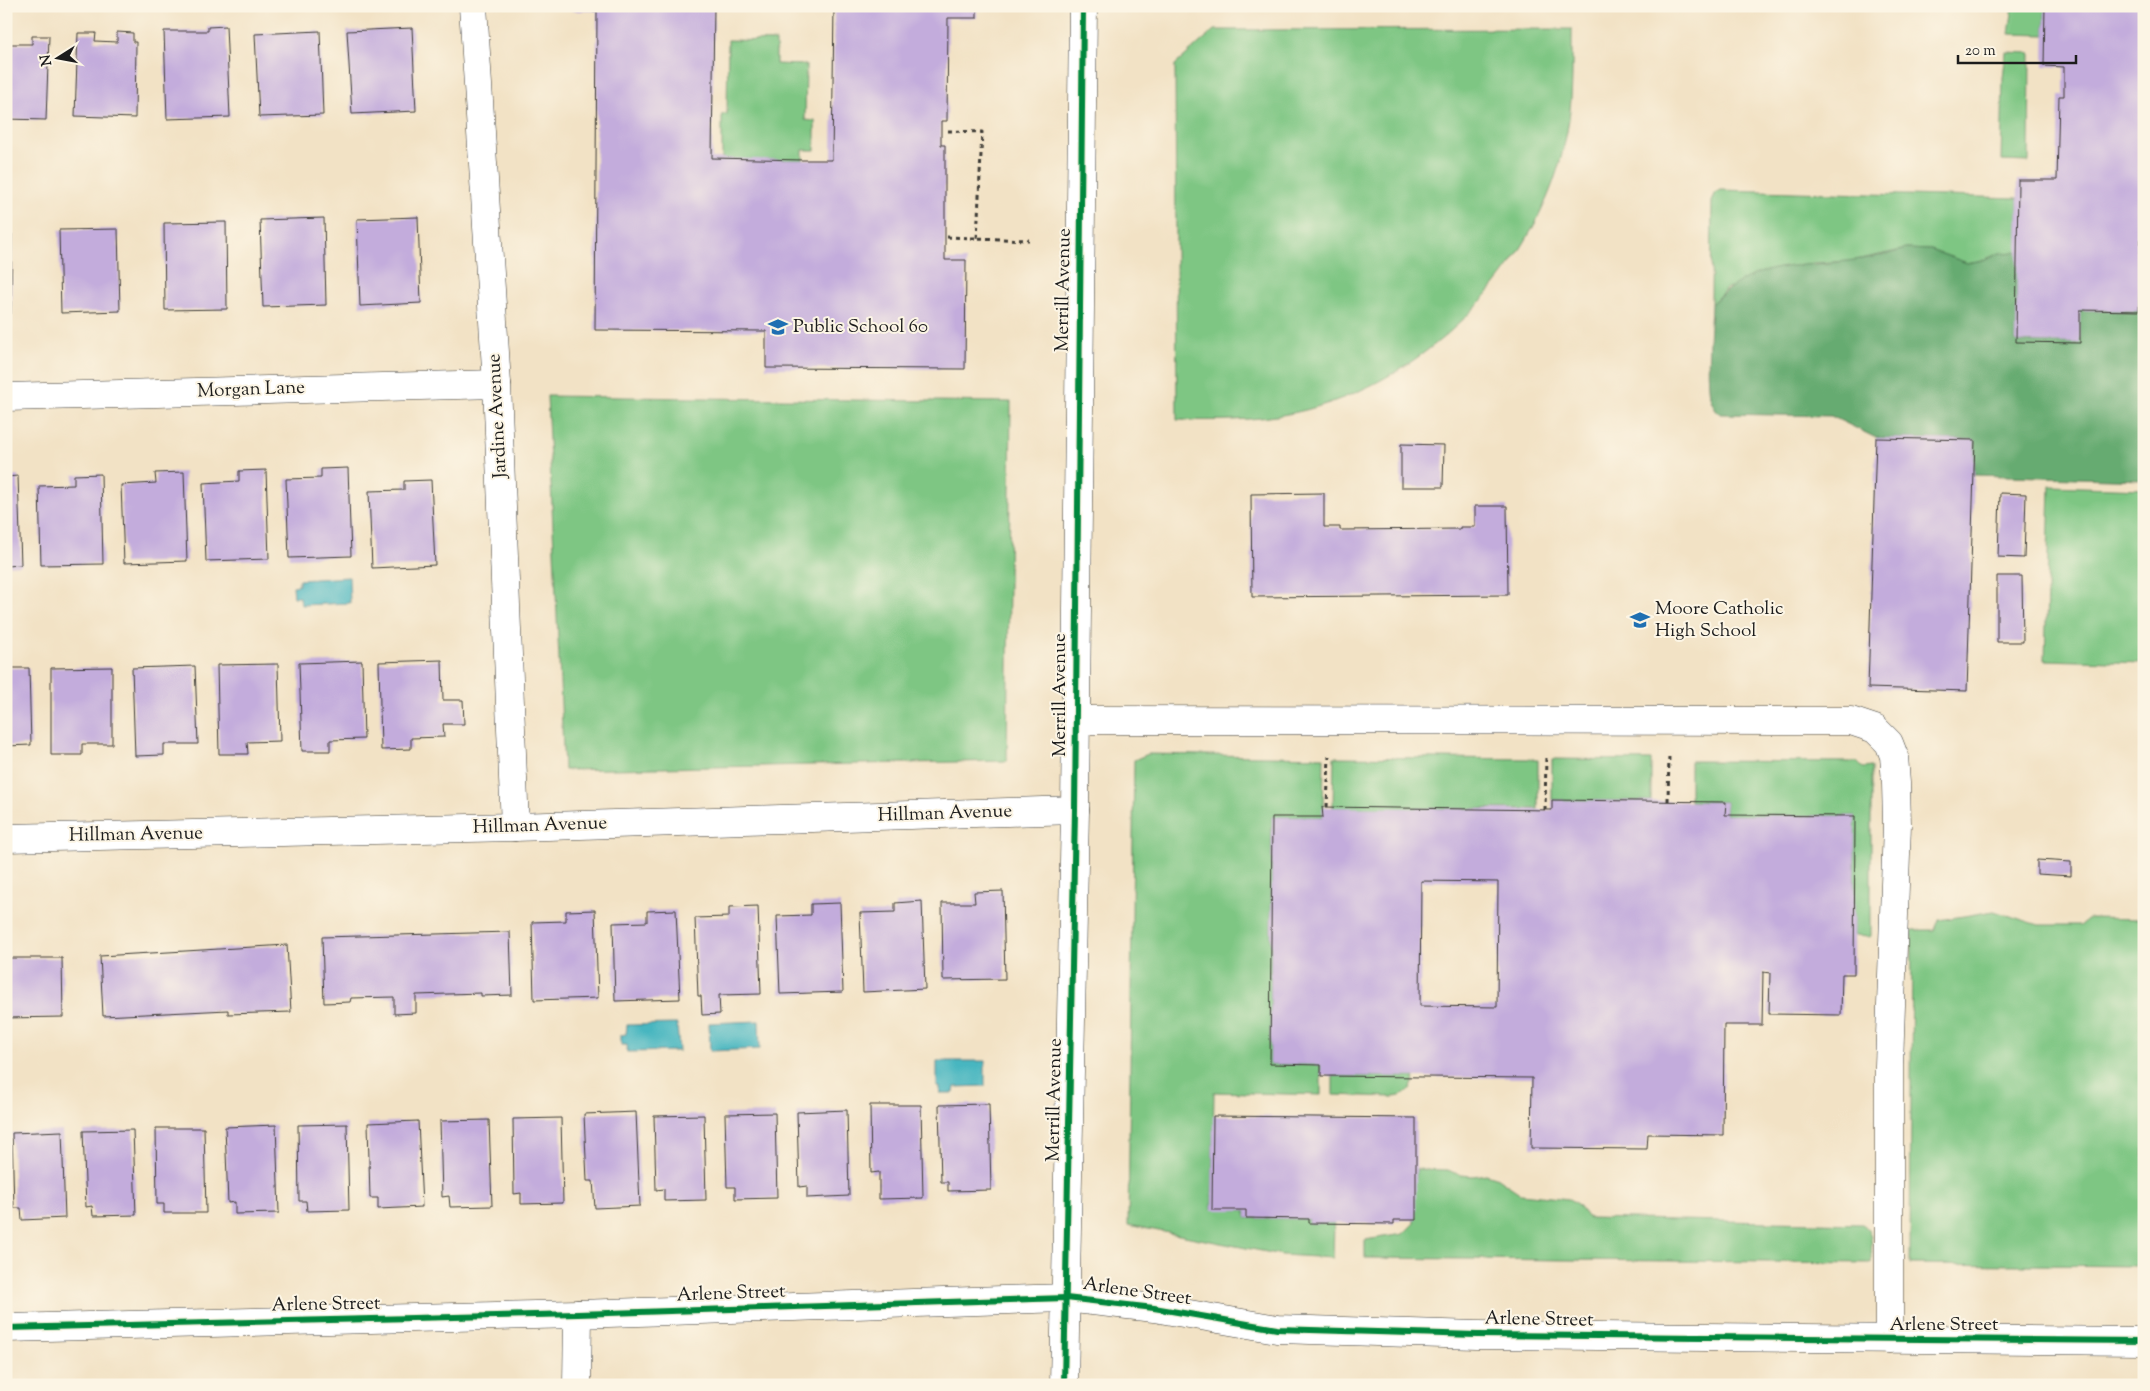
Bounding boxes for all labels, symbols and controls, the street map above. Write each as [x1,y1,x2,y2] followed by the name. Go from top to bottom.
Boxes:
[32,32,82,82] north arrow
[1958,32,2075,64] scale bar
[1965,41,1996,62] text: 20 m
[36,53,58,67] text: N
[1049,228,1079,352] street label: Merrill Avenue
[793,314,928,341] place label: Public School 60
[767,316,789,338] school or university icon: Public School 60
[481,353,515,480] street label: Jardine Avenue
[196,375,306,405] street label: Morgan Lane
[1655,596,1784,645] place label: Moore Catholic High School
[1629,609,1651,631] school or university icon: Moore Catholic High School
[1047,633,1074,757] street label: Merrill Avenue
[877,798,1013,830] street label: Hillman Avenue
[472,810,608,842] street label: Hillman Avenue
[69,820,203,850] street label: Hillman Avenue
[1040,1038,1070,1162] street label: Merrill Avenue
[1081,1271,1193,1313] street label: Arlene Street
[676,1279,786,1309] street label: Arlene Street
[271,1291,381,1319] street label: Arlene Street
[1484,1306,1594,1334] street label: Arlene Street
[1889,1312,1999,1339] street label: Arlene Street

